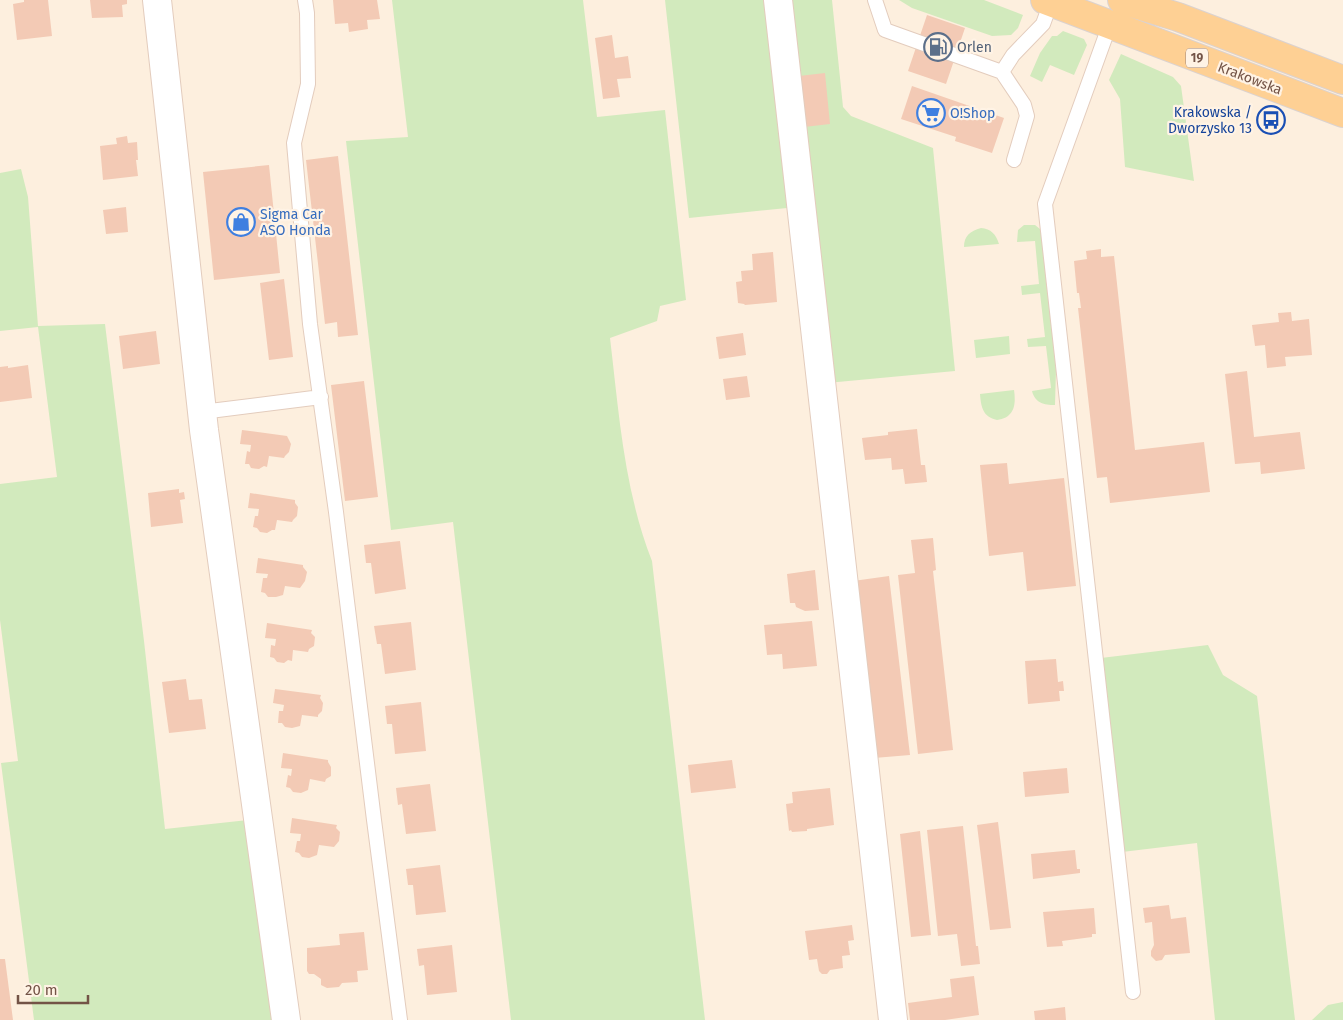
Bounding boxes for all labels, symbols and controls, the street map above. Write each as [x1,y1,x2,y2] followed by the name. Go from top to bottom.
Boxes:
[923,32,953,62] fuel station icon: Orlen
[957,39,992,56] place label: Orlen
[1186,48,1208,68] road number: 19
[1215,58,1284,98] street label: Krakowska
[916,98,946,128] supermarket icon: O!Shop
[1168,104,1252,137] place label: Krakowska / Dworzysko 13
[950,105,995,122] place label: O!Shop
[1256,105,1286,135] bus stop icon: Krakowska / Dworzysko 13
[260,206,331,239] place label: Sigma Car ASO Honda
[226,207,256,237] shop icon: Sigma Car ASO Honda
[18,972,88,1004] scale bar
[25,981,58,999] text: 20 m

